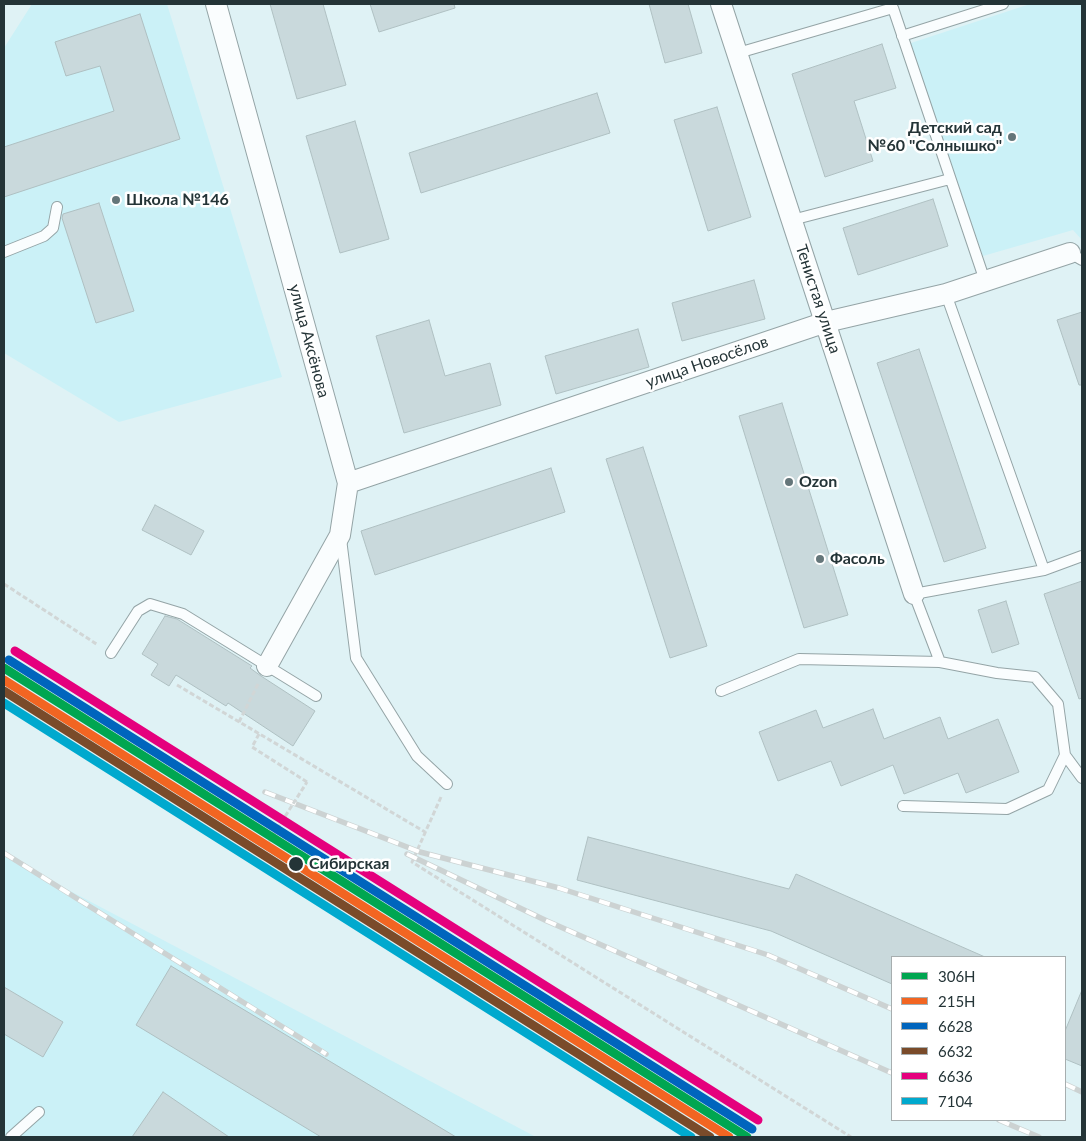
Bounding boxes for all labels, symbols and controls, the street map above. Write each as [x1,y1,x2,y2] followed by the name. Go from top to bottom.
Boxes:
[868,118,1002,156] place label: Детский сад №60 "Солнышко"
[1006,131,1018,143] marker: Детский сад №60 "Солнышко"
[126,190,229,210] place label: Школа №146
[110,194,122,206] marker: Школа №146
[791,242,845,356] street label: Тенистая улица
[285,282,333,400] street label: улица Аксёнова
[643,332,771,392] street label: улица Новосёлов
[799,472,837,492] place label: Ozon
[783,476,795,488] marker: Ozon
[830,549,885,569] place label: Фасоль
[814,553,826,565] marker: Фасоль
[309,854,389,874] place label: Сибирская
[287,855,305,873] marker: Сибирская
[891,956,1066,1121] legend
[938,967,976,985] text: 306Н
[938,992,976,1010] text: 215Н
[938,1017,973,1035] text: 6628
[938,1042,973,1060] text: 6632
[938,1067,973,1085] text: 6636
[938,1092,973,1110] text: 7104

